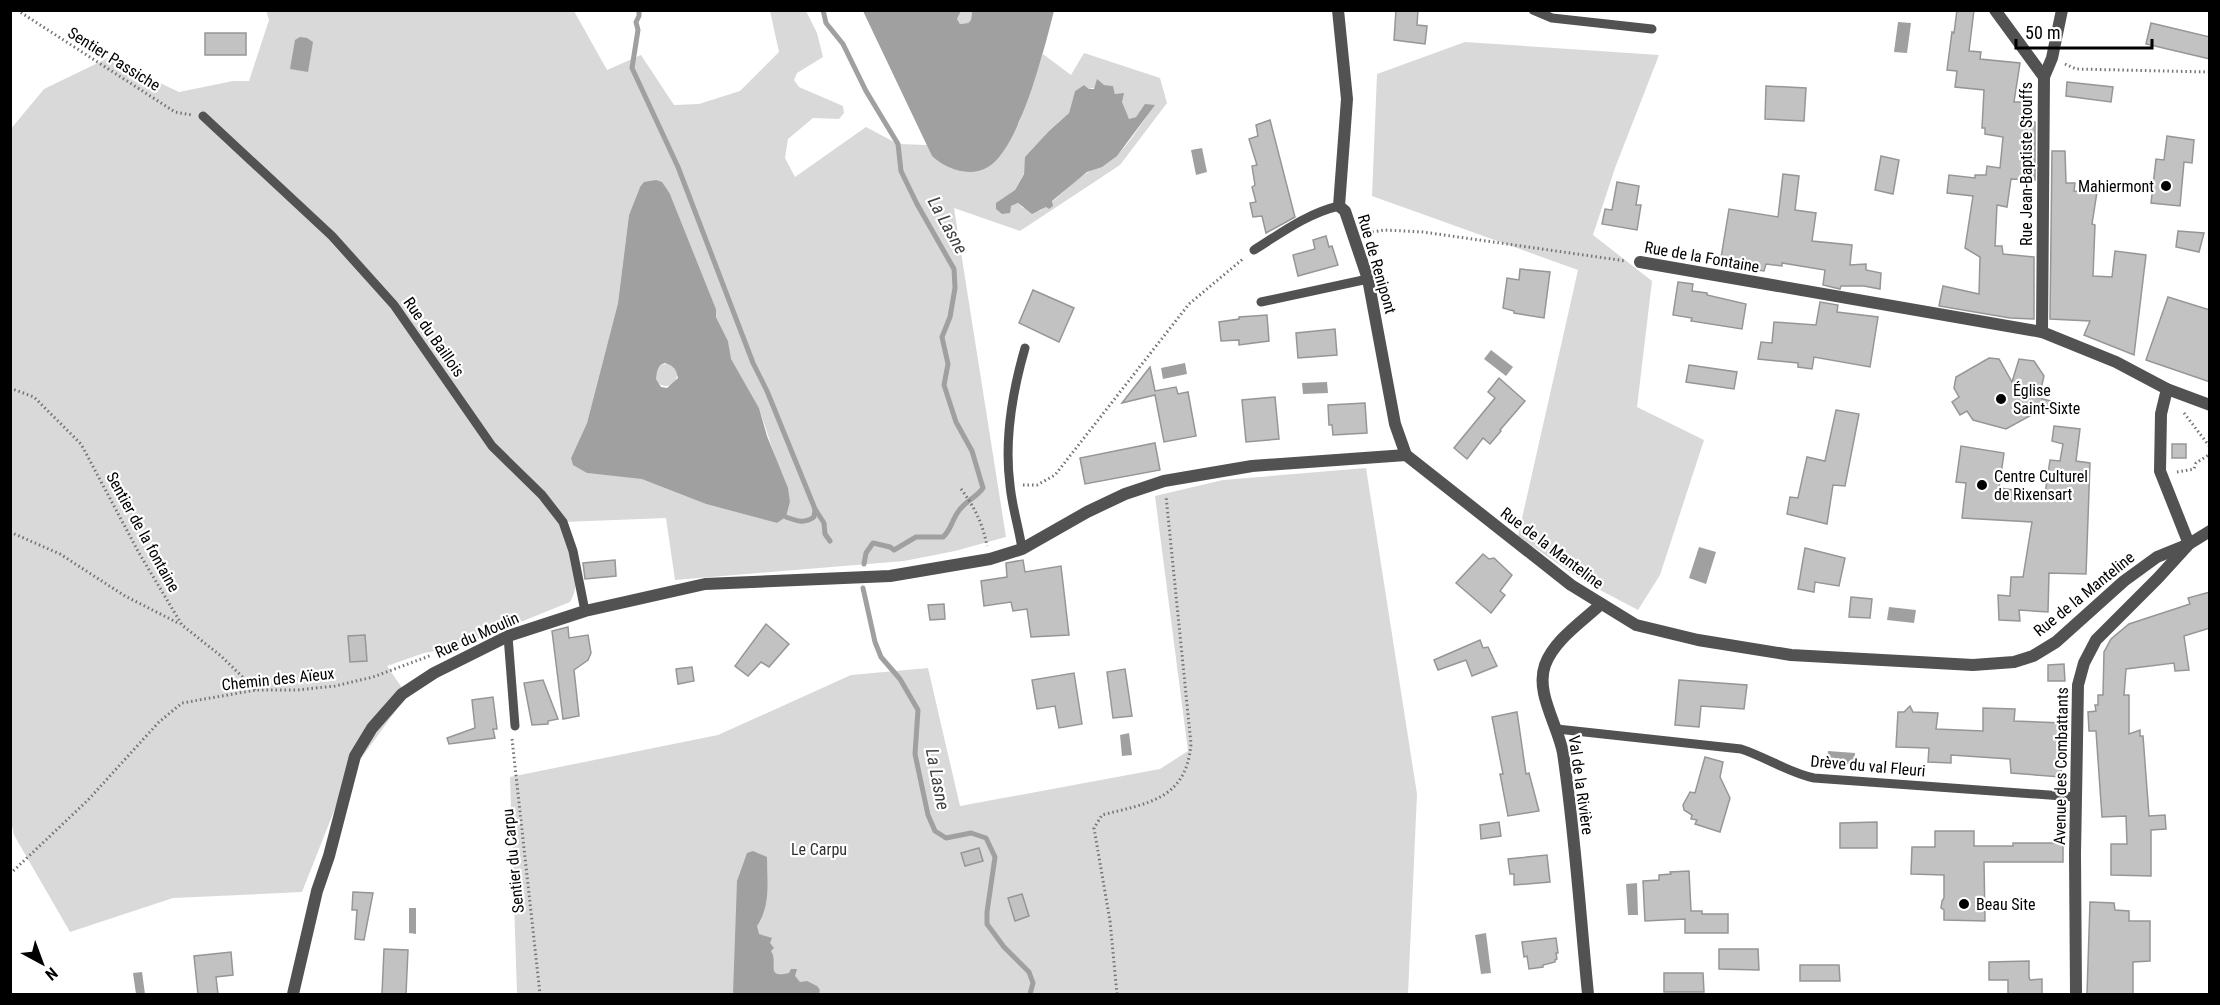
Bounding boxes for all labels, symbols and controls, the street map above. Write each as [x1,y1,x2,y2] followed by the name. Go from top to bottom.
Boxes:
[2016,12,2152,50] scale bar
[2025,22,2060,43] text: 50 m
[64,23,164,95] street label: Sentier Passiche
[2017,82,2036,246] street label: Rue Jean-Baptiste Stouffs
[2078,177,2154,196] place label: Mahiermont
[2159,179,2173,193] marker: Mahiermont
[924,193,972,257] water label: La Lasne
[1354,212,1400,316] street label: Rue de Renipont
[1643,238,1761,276] street label: Rue de la Fontaine
[400,293,468,381] street label: Rue du Baillois
[2013,381,2080,418] place label: Église Saint-Sixte
[1994,392,2008,406] marker: Église Saint-Sixte
[1994,467,2088,504] place label: Centre Culturel de Rixensart
[102,469,184,595] street label: Sentier de la fontaine
[1975,478,1989,492] marker: Centre Culturel de Rixensart
[1497,503,1607,593] street label: Rue de la Manteline
[2030,548,2138,640] street label: Rue de la Manteline
[432,608,522,662] street label: Rue du Moulin
[221,664,335,694] street label: Chemin des Aïeux
[2050,687,2072,845] street label: Avenue des Combattants
[1565,734,1597,836] street label: Val de la Rivière
[922,747,954,811] water label: La Lasne
[1810,752,1926,780] street label: Drève du val Fleuri
[498,808,528,914] street label: Sentier du Carpu
[791,840,847,859] park label: Le Carpu
[1976,895,2036,914] place label: Beau Site
[1957,897,1971,911] marker: Beau Site
[12,933,72,993] north arrow
[42,964,61,984] text: N

